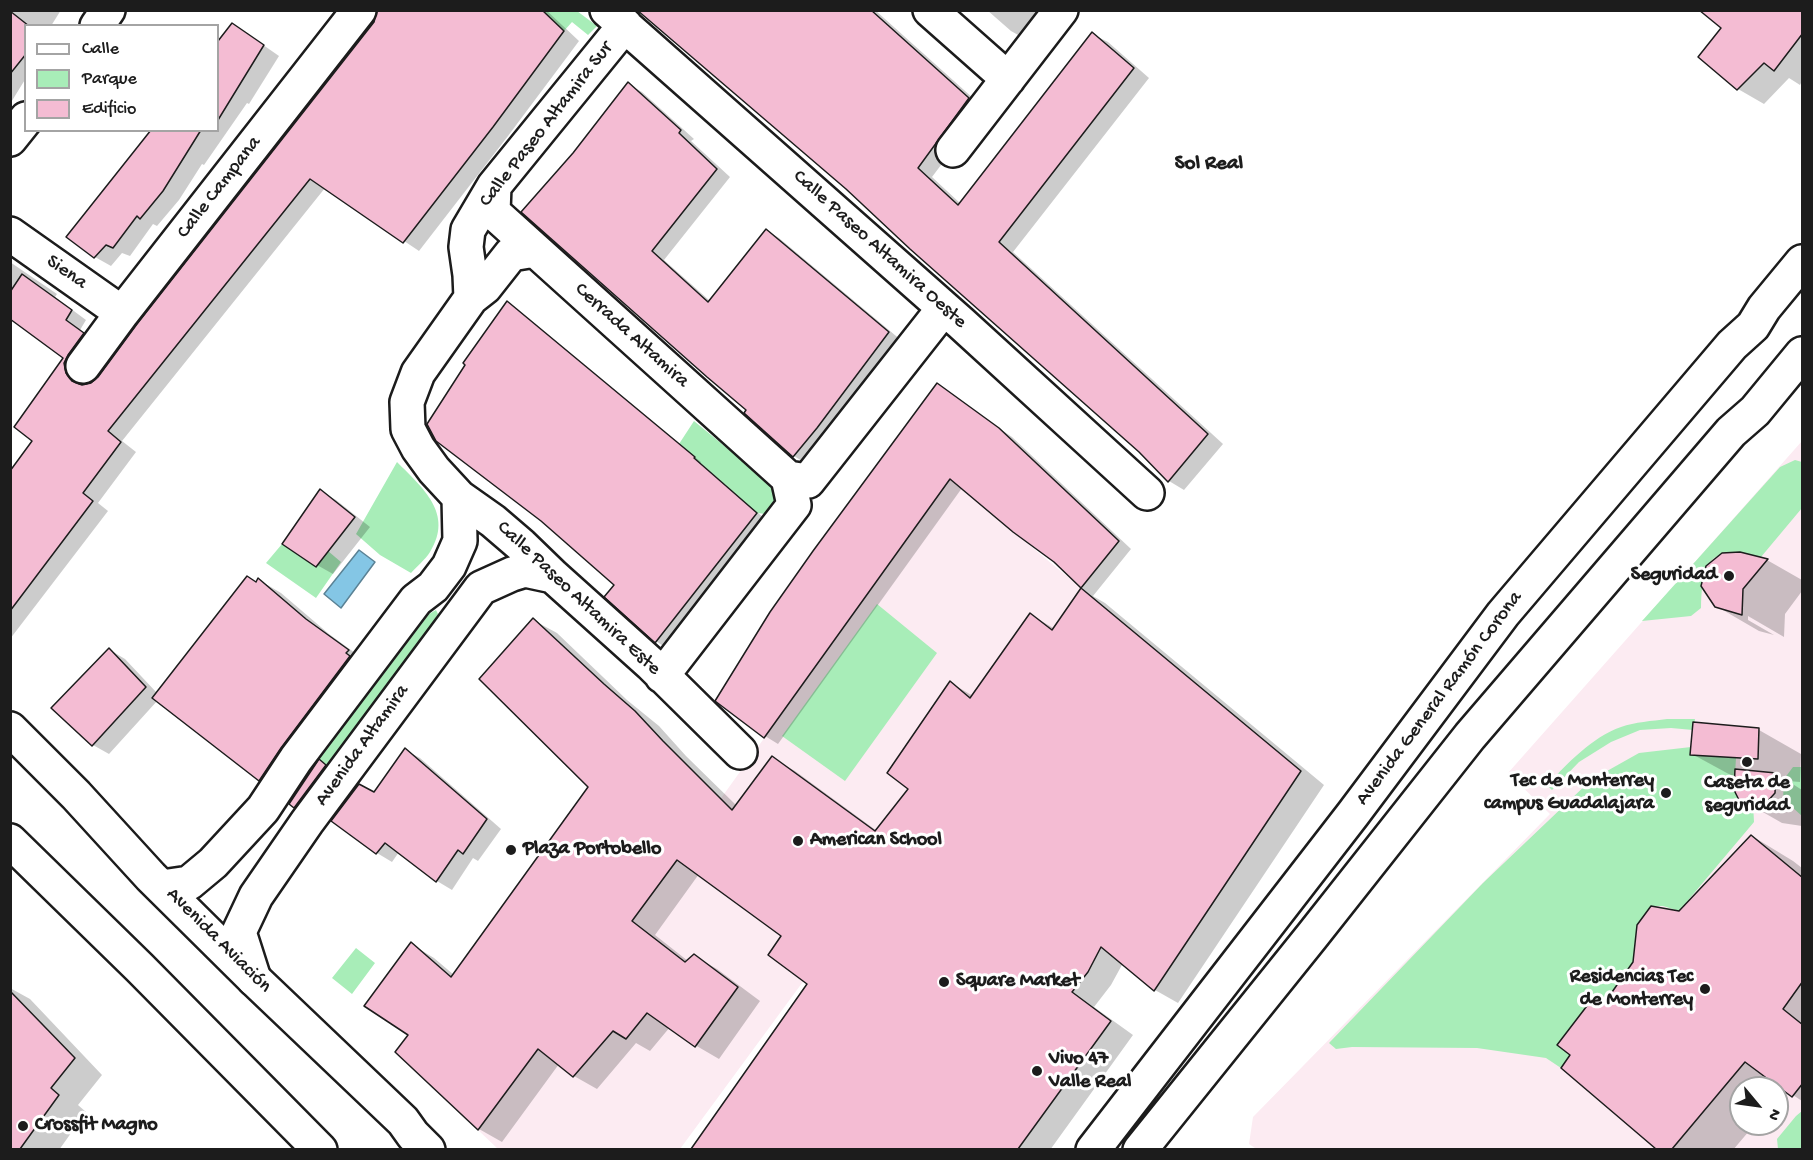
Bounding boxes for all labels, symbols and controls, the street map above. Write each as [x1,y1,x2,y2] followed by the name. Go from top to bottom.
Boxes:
[24,24,219,132] legend
[475,37,619,213] street label: Calle Paseo Altamira Sur
[82,39,119,60] text: Calle
[82,69,137,90] text: Parque
[82,99,136,120] text: Edificio
[173,132,267,244] street label: Calle Campana
[1175,152,1243,178] district label: Sol Real
[787,166,971,334] street label: Calle Paseo Altamira Oeste
[41,250,91,296] street label: Siena
[569,278,693,394] street label: Cerrada Altamira
[491,517,665,681] street label: Calle Paseo Altamira Este
[1631,564,1717,588] place label: Seguridad
[1722,569,1736,583] marker: Seguridad
[1352,587,1528,811] street label: Avenida General Ramón Corona
[311,680,415,812] street label: Avenida Altamira
[1740,755,1754,769] marker: Caseta de seguridad
[1484,770,1654,817] place label: Tec de Monterrey campus Guadalajara
[1704,772,1790,819] place label: Caseta de seguridad
[1659,786,1673,800] marker: Tec de Monterrey campus Guadalajara
[810,829,942,853] place label: American School
[791,834,805,848] marker: American School
[523,838,661,862] place label: Plaza Portobello
[504,843,518,857] marker: Plaza Portobello
[160,883,276,999] street label: Avenida Aviación
[1570,966,1693,1013] place label: Residencias Tec de Monterrey
[956,970,1079,994] place label: Square Market
[937,975,951,989] marker: Square Market
[1698,982,1712,996] marker: Residencias Tec de Monterrey
[1049,1048,1131,1095] place label: Vivo 47 Valle Real
[1030,1064,1044,1078] marker: Vivo 47 Valle Real
[1729,1076,1789,1136] north arrow
[1763,1105,1784,1123] text: N
[35,1114,158,1138] place label: Crossfit Magno
[16,1119,30,1133] marker: Crossfit Magno

